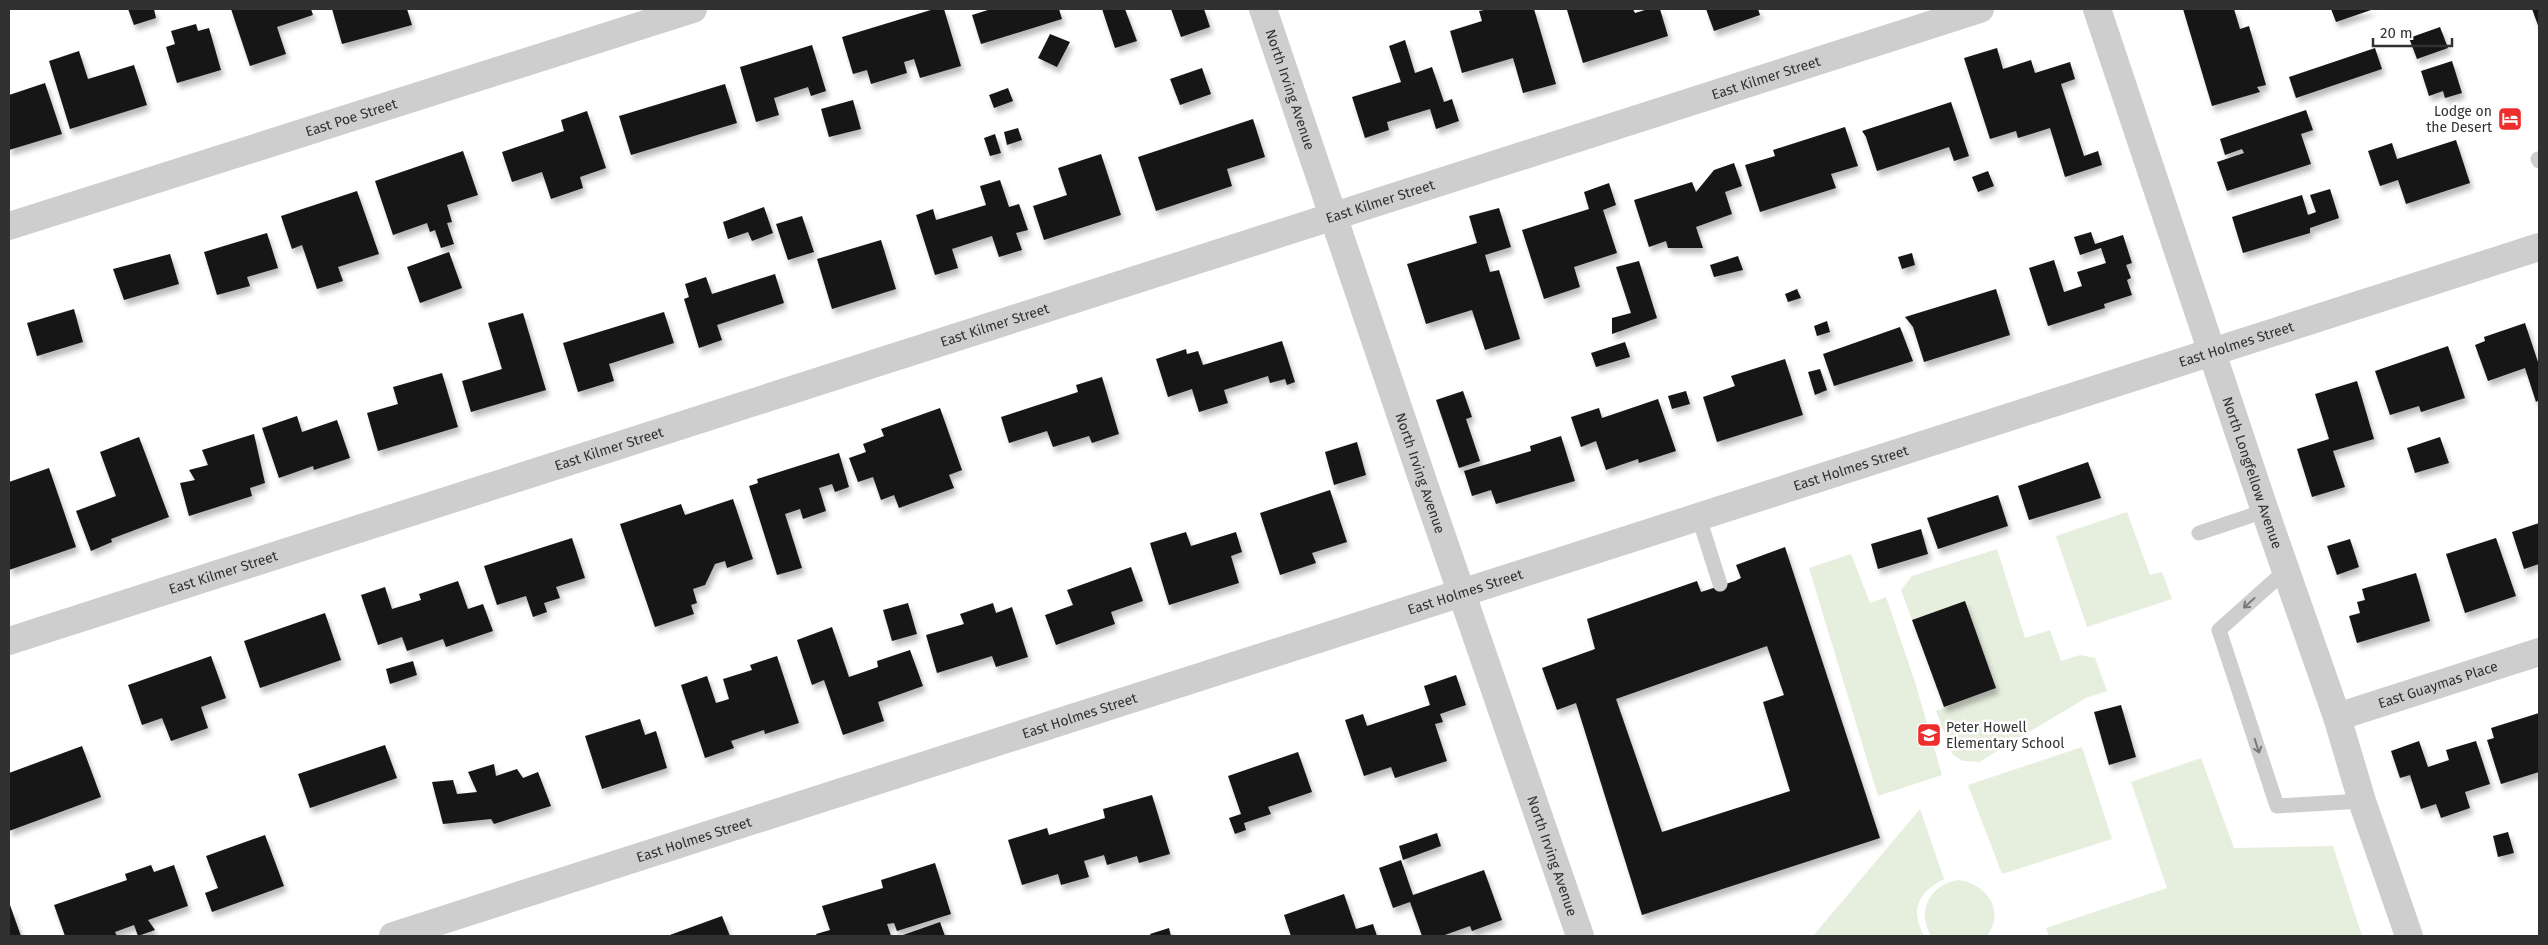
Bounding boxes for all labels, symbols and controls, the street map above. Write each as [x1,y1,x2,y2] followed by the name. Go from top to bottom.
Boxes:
[2373,15,2452,47] scale bar
[2380,24,2413,42] text: 20 m
[1261,27,1318,152] street label: North Irving Avenue
[1710,52,1823,104] street label: East Kilmer Street
[303,95,400,140] street label: East Poe Street
[2426,103,2493,136] place label: Lodge on the Desert
[2497,106,2523,132] hotel icon: Lodge on the Desert
[1324,176,1438,227] street label: East Kilmer Street
[938,300,1052,351] street label: East Kilmer Street
[2177,318,2297,371] street label: East Holmes Street
[2218,395,2286,551] street label: North Longfellow Avenue
[1391,411,1448,536] street label: North Irving Avenue
[553,423,666,474] street label: East Kilmer Street
[1791,442,1911,495] street label: East Holmes Street
[167,547,281,598] street label: East Kilmer Street
[1406,566,1526,619] street label: East Holmes Street
[2243,597,2256,608] one-way arrow
[2376,658,2500,712] street label: East Guaymas Place
[1020,689,1140,742] street label: East Holmes Street
[1946,719,2064,752] place label: Peter Howell Elementary School
[1916,722,1942,748] school or university icon: Peter Howell Elementary School
[2253,738,2262,753] one-way arrow
[1523,794,1581,919] street label: North Irving Avenue
[634,813,755,866] street label: East Holmes Street

